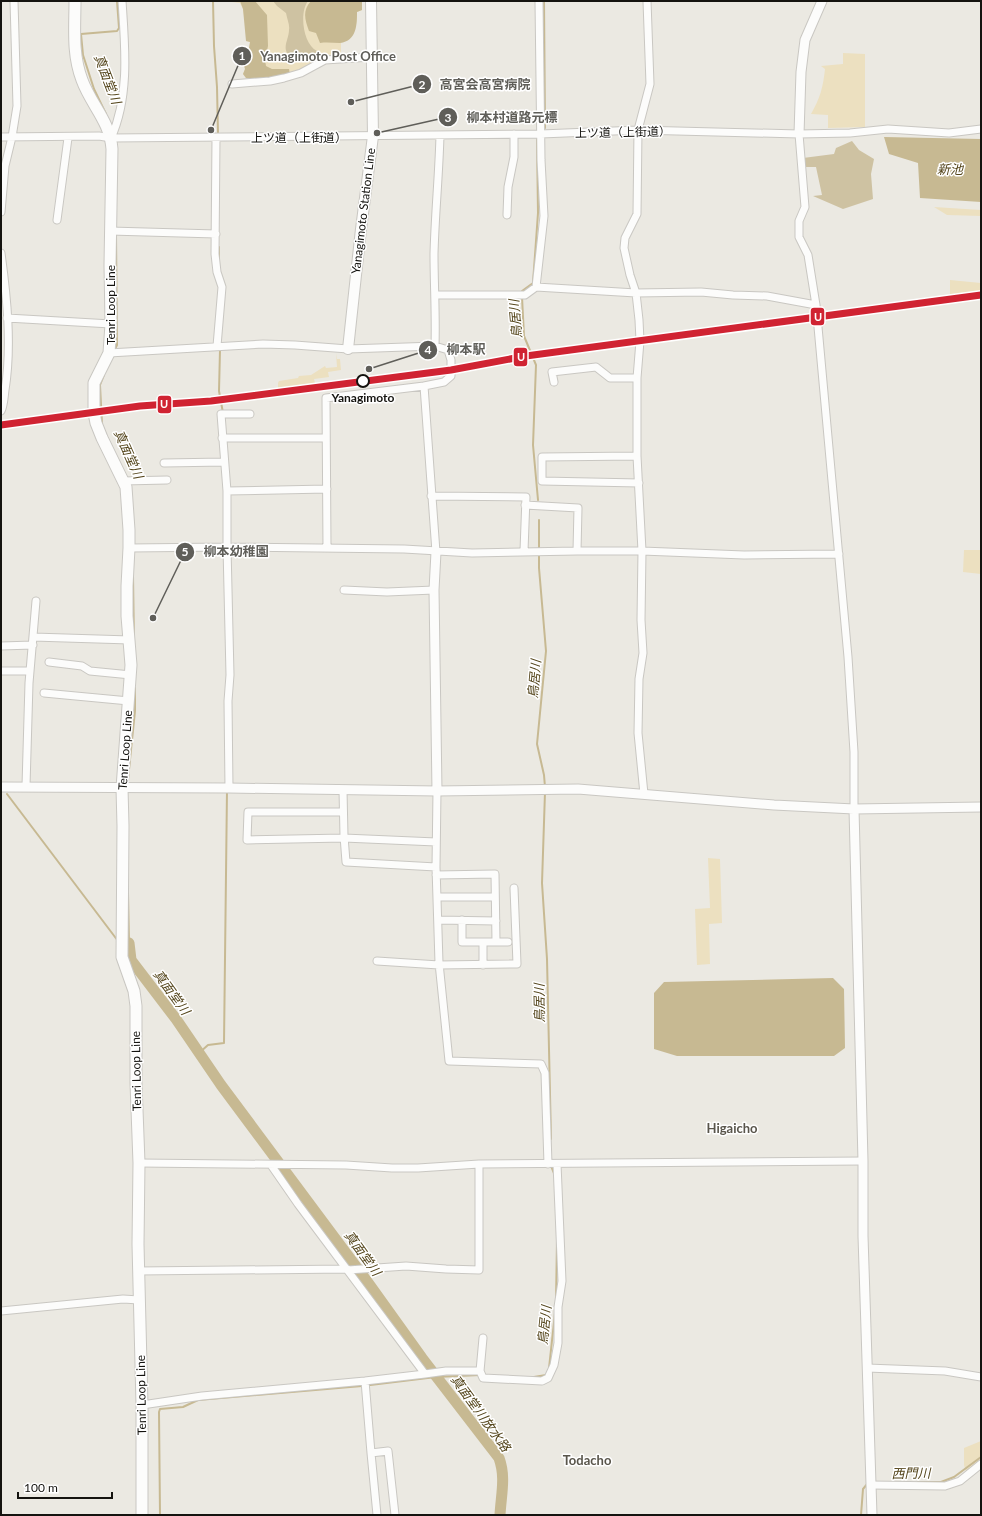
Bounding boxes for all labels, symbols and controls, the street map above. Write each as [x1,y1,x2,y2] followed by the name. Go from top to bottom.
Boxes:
[232,44,404,69] callout: Yanagimoto Post Office
[239,48,246,63] text: 1
[259,48,396,64] text: Yanagimoto Post Office
[91,52,126,108] water label: 真面堂川
[412,72,539,97] callout: 高宮会高宮病院
[439,76,531,92] text: 高宮会高宮病院
[419,77,426,92] text: 2
[438,105,565,130] callout: 柳本村道路元標
[466,109,558,125] text: 柳本村道路元標
[445,110,452,125] text: 3
[575,124,671,140] street label: 上ツ道（上街道）
[251,130,347,145] street label: 上ツ道（上街道）
[348,147,378,275] street label: Yanagimoto Station Line
[937,161,965,177] water label: 新池
[103,265,118,345] street label: Tenri Loop Line
[505,297,525,339] water label: 鳥居川
[810,307,825,326] line badge: U
[814,310,822,323] text: U
[418,337,493,362] callout: 柳本駅
[446,341,486,357] text: 柳本駅
[425,342,432,357] text: 4
[513,347,528,367] line badge: U
[517,350,525,363] text: U
[356,374,370,388] marker: Yanagimoto
[331,390,395,405] place label: Yanagimoto
[157,395,172,414] line badge: U
[160,397,168,410] text: U
[111,427,148,483] water label: 真面堂川
[175,539,276,564] callout: 柳本幼稚園
[203,543,269,559] text: 柳本幼稚園
[182,544,189,559] text: 5
[524,657,544,699] water label: 鳥居川
[115,709,135,791] street label: Tenri Loop Line
[150,966,195,1019] water label: 真面堂川
[531,981,547,1023] water label: 鳥居川
[128,1031,144,1111] street label: Tenri Loop Line
[706,1120,758,1136] district label: Higaicho
[341,1227,386,1280] water label: 真面堂川
[534,1303,554,1345] water label: 鳥居川
[133,1355,149,1435] street label: Tenri Loop Line
[448,1371,515,1455] water label: 真面堂川放水路
[563,1452,612,1468] district label: Todacho
[891,1465,933,1481] water label: 西門川
[18,1474,112,1500] scale bar
[24,1480,58,1495] text: 100 m

